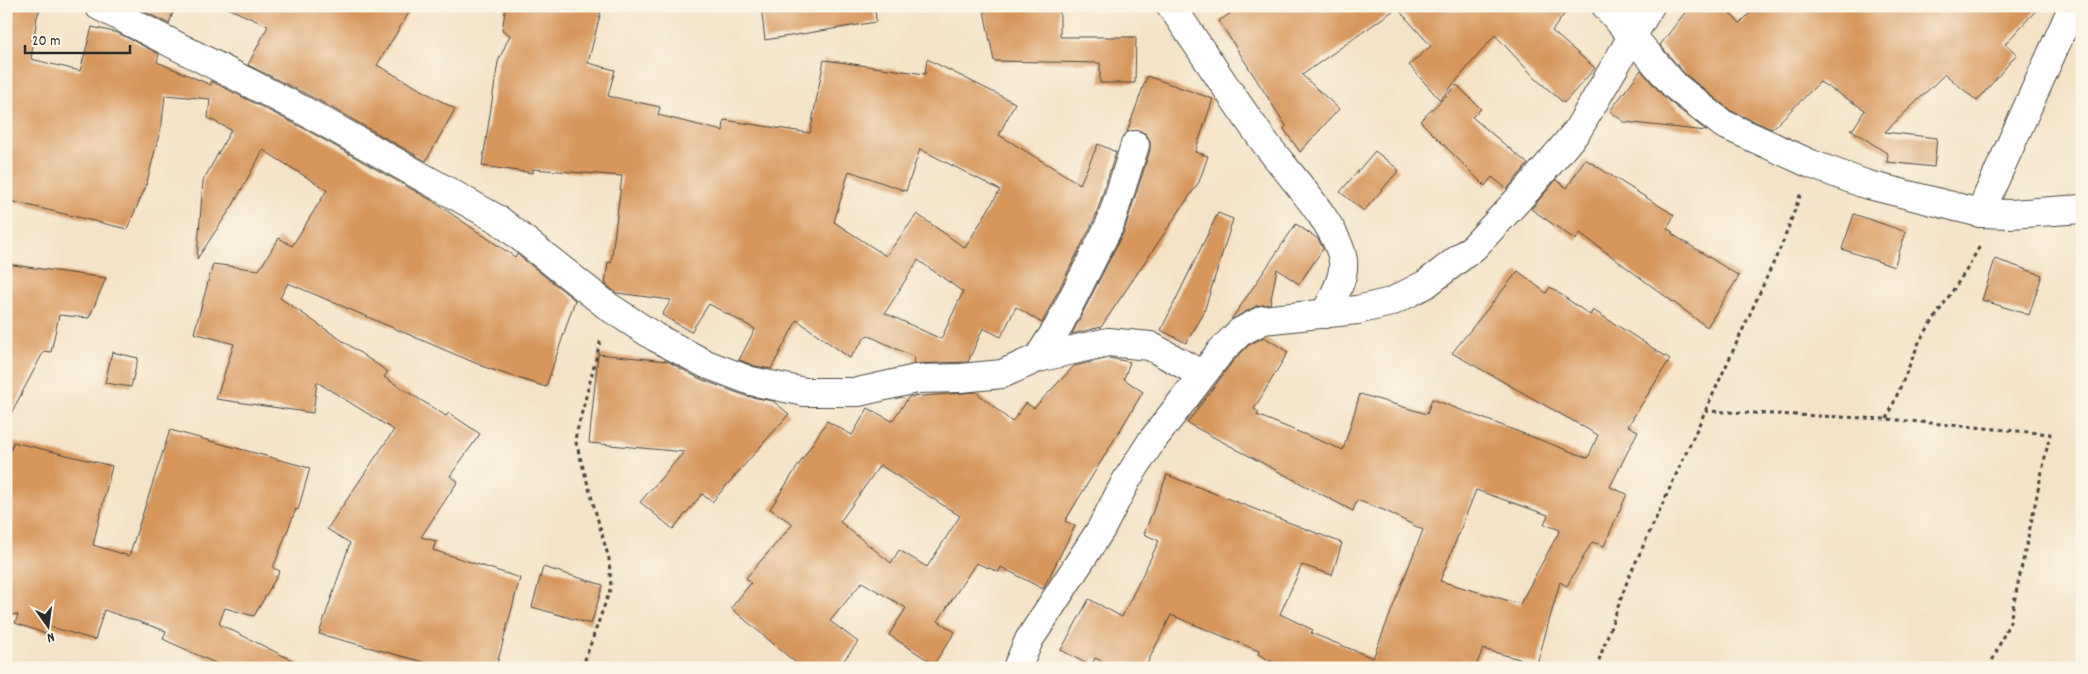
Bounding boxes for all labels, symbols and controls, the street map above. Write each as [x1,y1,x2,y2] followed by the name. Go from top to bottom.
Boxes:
[25,22,130,54] scale bar
[32,31,60,53] text: 20 m
[22,602,72,652] north arrow
[45,626,56,647] text: N

